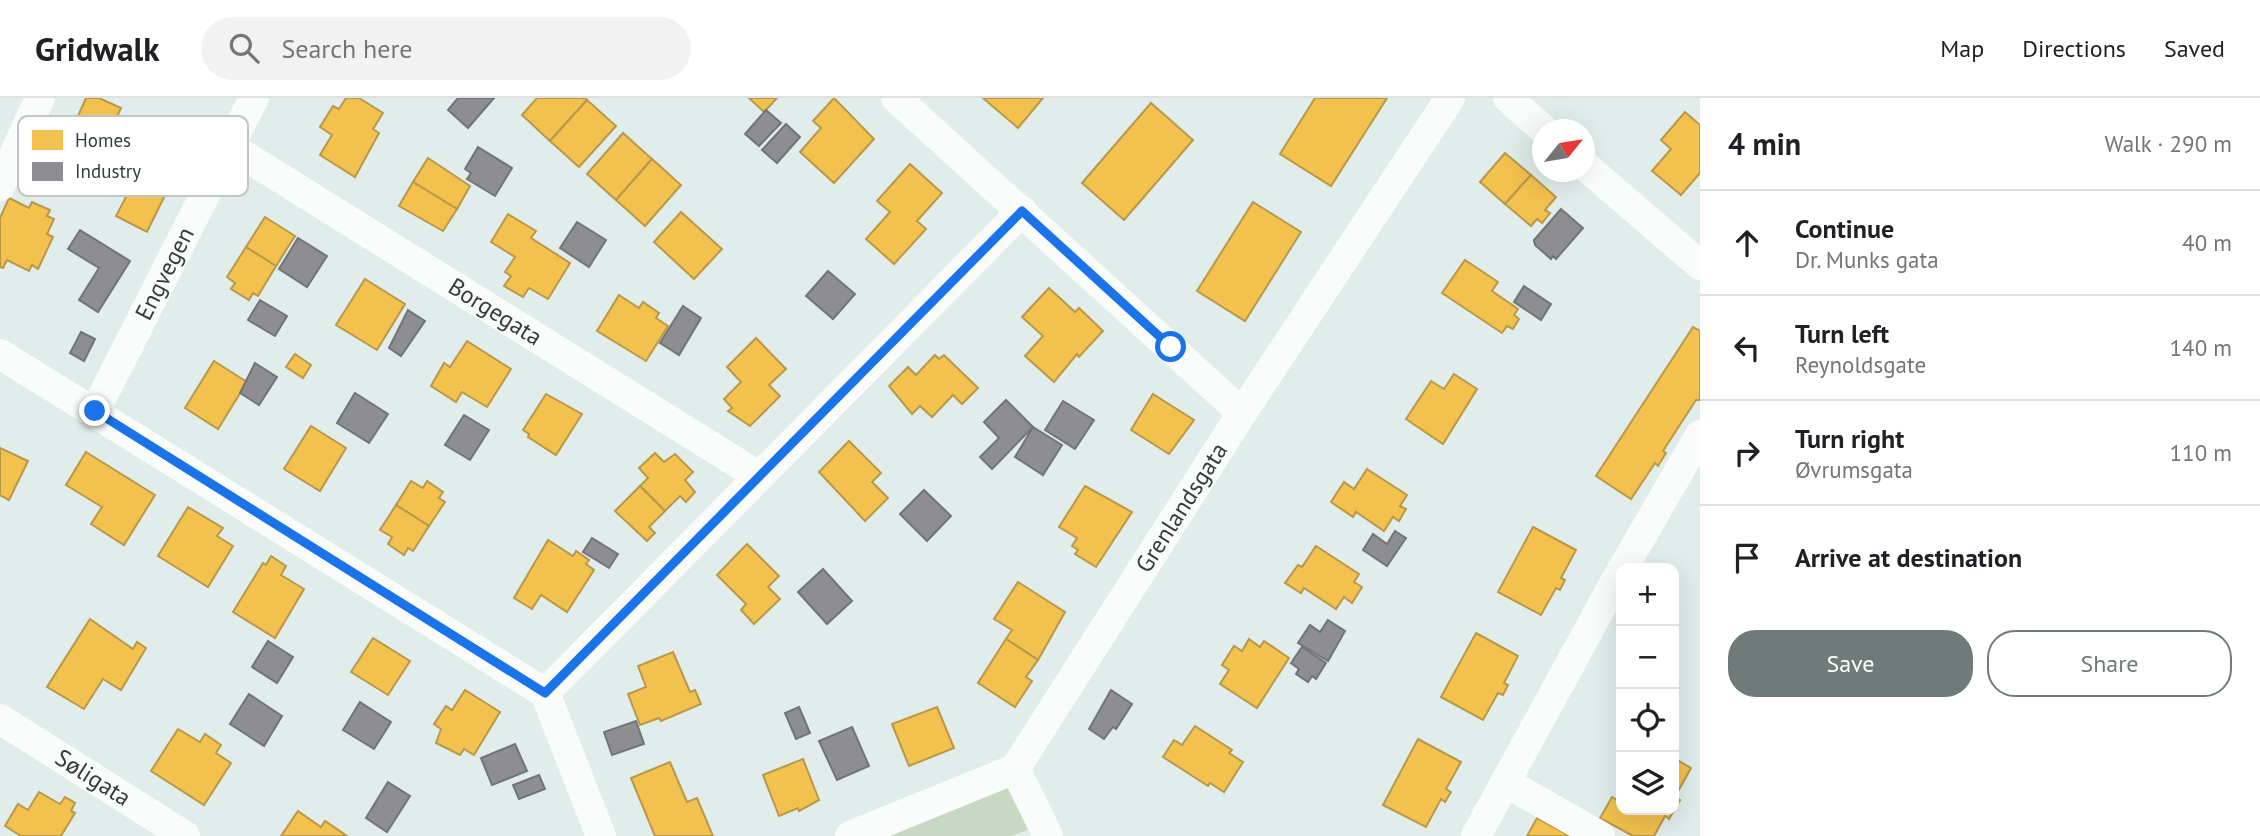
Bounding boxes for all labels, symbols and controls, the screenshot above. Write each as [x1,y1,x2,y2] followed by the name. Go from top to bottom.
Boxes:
[201,17,691,80] search box
[35,27,159,70] text: Gridwalk
[225,29,263,67] icon: search
[281,32,413,65] text: Search here
[1940,33,1984,64] text: Map
[2022,33,2126,64] text: Directions
[2164,33,2225,64] text: Saved
[18,116,248,196] legend
[1532,119,1595,182] north arrow
[1728,124,1801,163] text: 4 min
[75,128,131,152] text: Homes
[2105,129,2232,158] text: Walk · 290 m
[75,159,141,183] text: Industry
[1795,212,1894,245] text: Continue
[128,222,201,325] street label: Engvegen
[1728,224,1766,262] icon: ahead
[2182,228,2232,257] text: 40 m
[1795,245,1939,274] text: Dr. Munks gata
[443,271,548,352] street label: Borgegata
[1795,317,1889,350] text: Turn left
[1728,329,1766,367] icon: left
[1155,331,1186,362] route start
[2170,333,2232,362] text: 140 m
[1795,350,1926,379] text: Reynoldsgate
[79,395,110,426] route end
[1795,422,1904,455] text: Turn right
[1728,434,1766,472] icon: right
[1128,437,1234,578] street label: Grenlandsgata
[2170,438,2232,467] text: 110 m
[1795,455,1913,484] text: Øvrumsgata
[1728,539,1766,577] icon: arrive
[1795,541,2022,574] text: Arrive at destination
[1616,563,1679,815] map controls
[1616,563,1679,626] button: +
[1616,626,1679,689] button: −
[1728,630,1973,697] button: Save
[1987,630,2232,697] button: Share
[1616,689,1679,752] button: locate
[49,742,137,813] street label: Søligata
[1616,752,1679,815] button: layers

